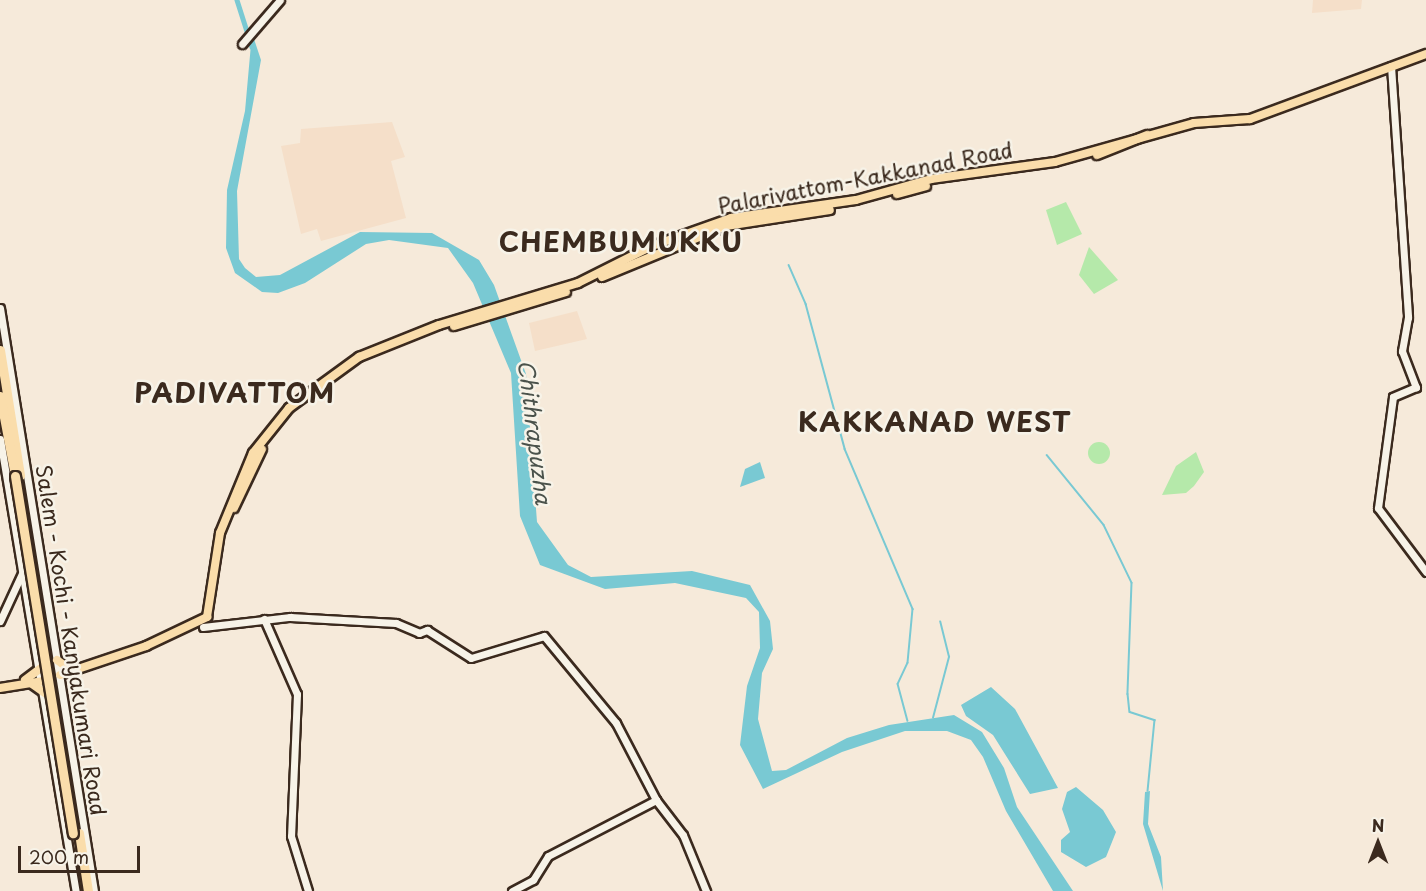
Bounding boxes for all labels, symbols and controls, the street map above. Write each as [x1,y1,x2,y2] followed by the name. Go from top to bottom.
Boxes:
[716,136,1014,218] street label: Palarivattom-Kakkanad Road
[498,225,744,257] district label: CHEMBUMUKKU
[514,358,558,506] water label: Chithrapuzha
[134,376,336,408] district label: PADIVATTOM
[797,405,1073,437] district label: KAKKANAD WEST
[31,461,113,819] street label: Salem - Kochi - Kanyakumari Road
[1348,813,1408,873] north arrow
[1372,813,1384,837] text: N
[21,834,142,872] scale bar
[29,843,89,870] text: 200 m

